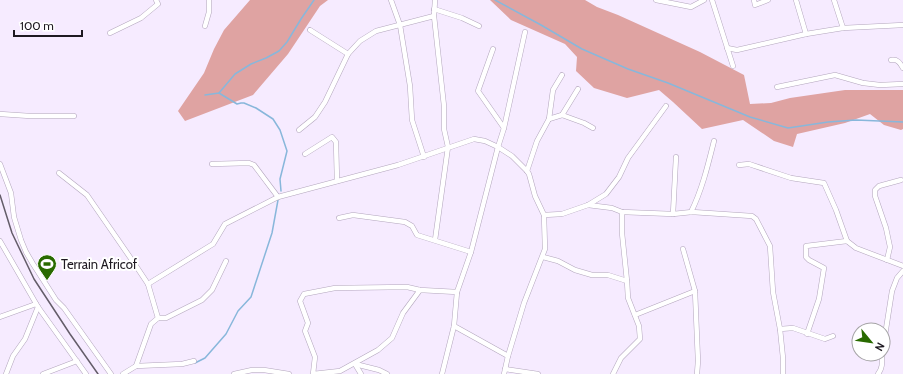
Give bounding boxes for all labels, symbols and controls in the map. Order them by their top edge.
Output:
scale bar [14,12,82,38]
text: 100 m [20,18,54,33]
sports icon: Terrain Africof [36,253,58,281]
place label: Terrain Africof [61,256,138,272]
north arrow [851,322,891,362]
text: N [872,340,888,354]

